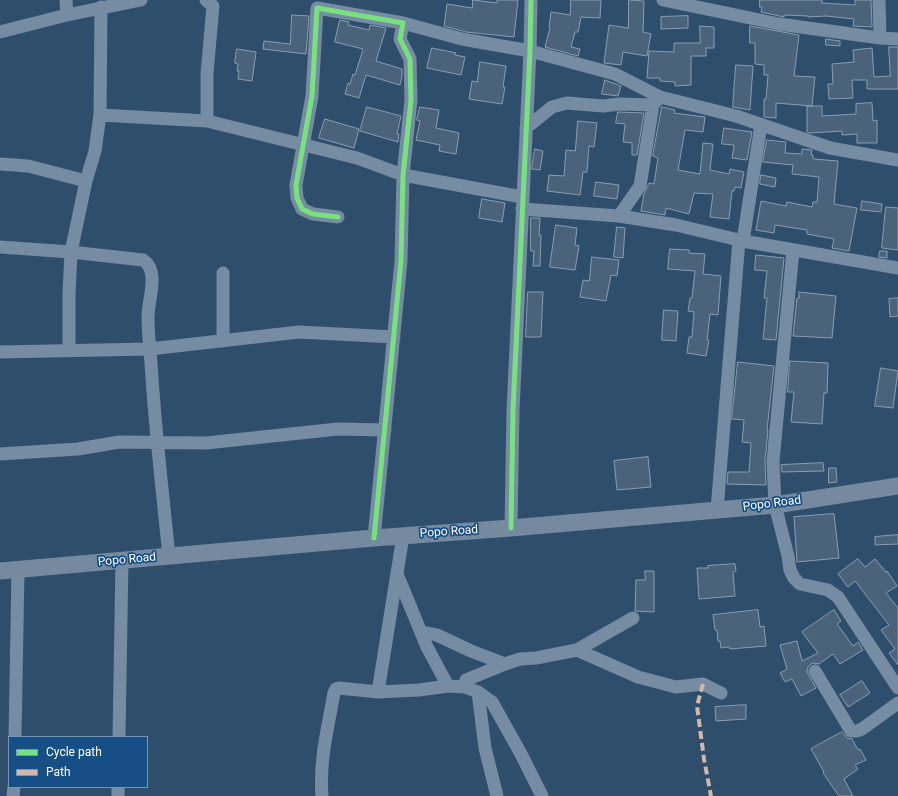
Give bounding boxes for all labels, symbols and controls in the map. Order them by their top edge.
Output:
street label: Popo Road [742,493,802,515]
street label: Popo Road [419,523,479,541]
street label: Popo Road [97,550,157,570]
legend [8,736,148,788]
text: Cycle path [46,745,102,759]
text: Path [46,765,71,779]

